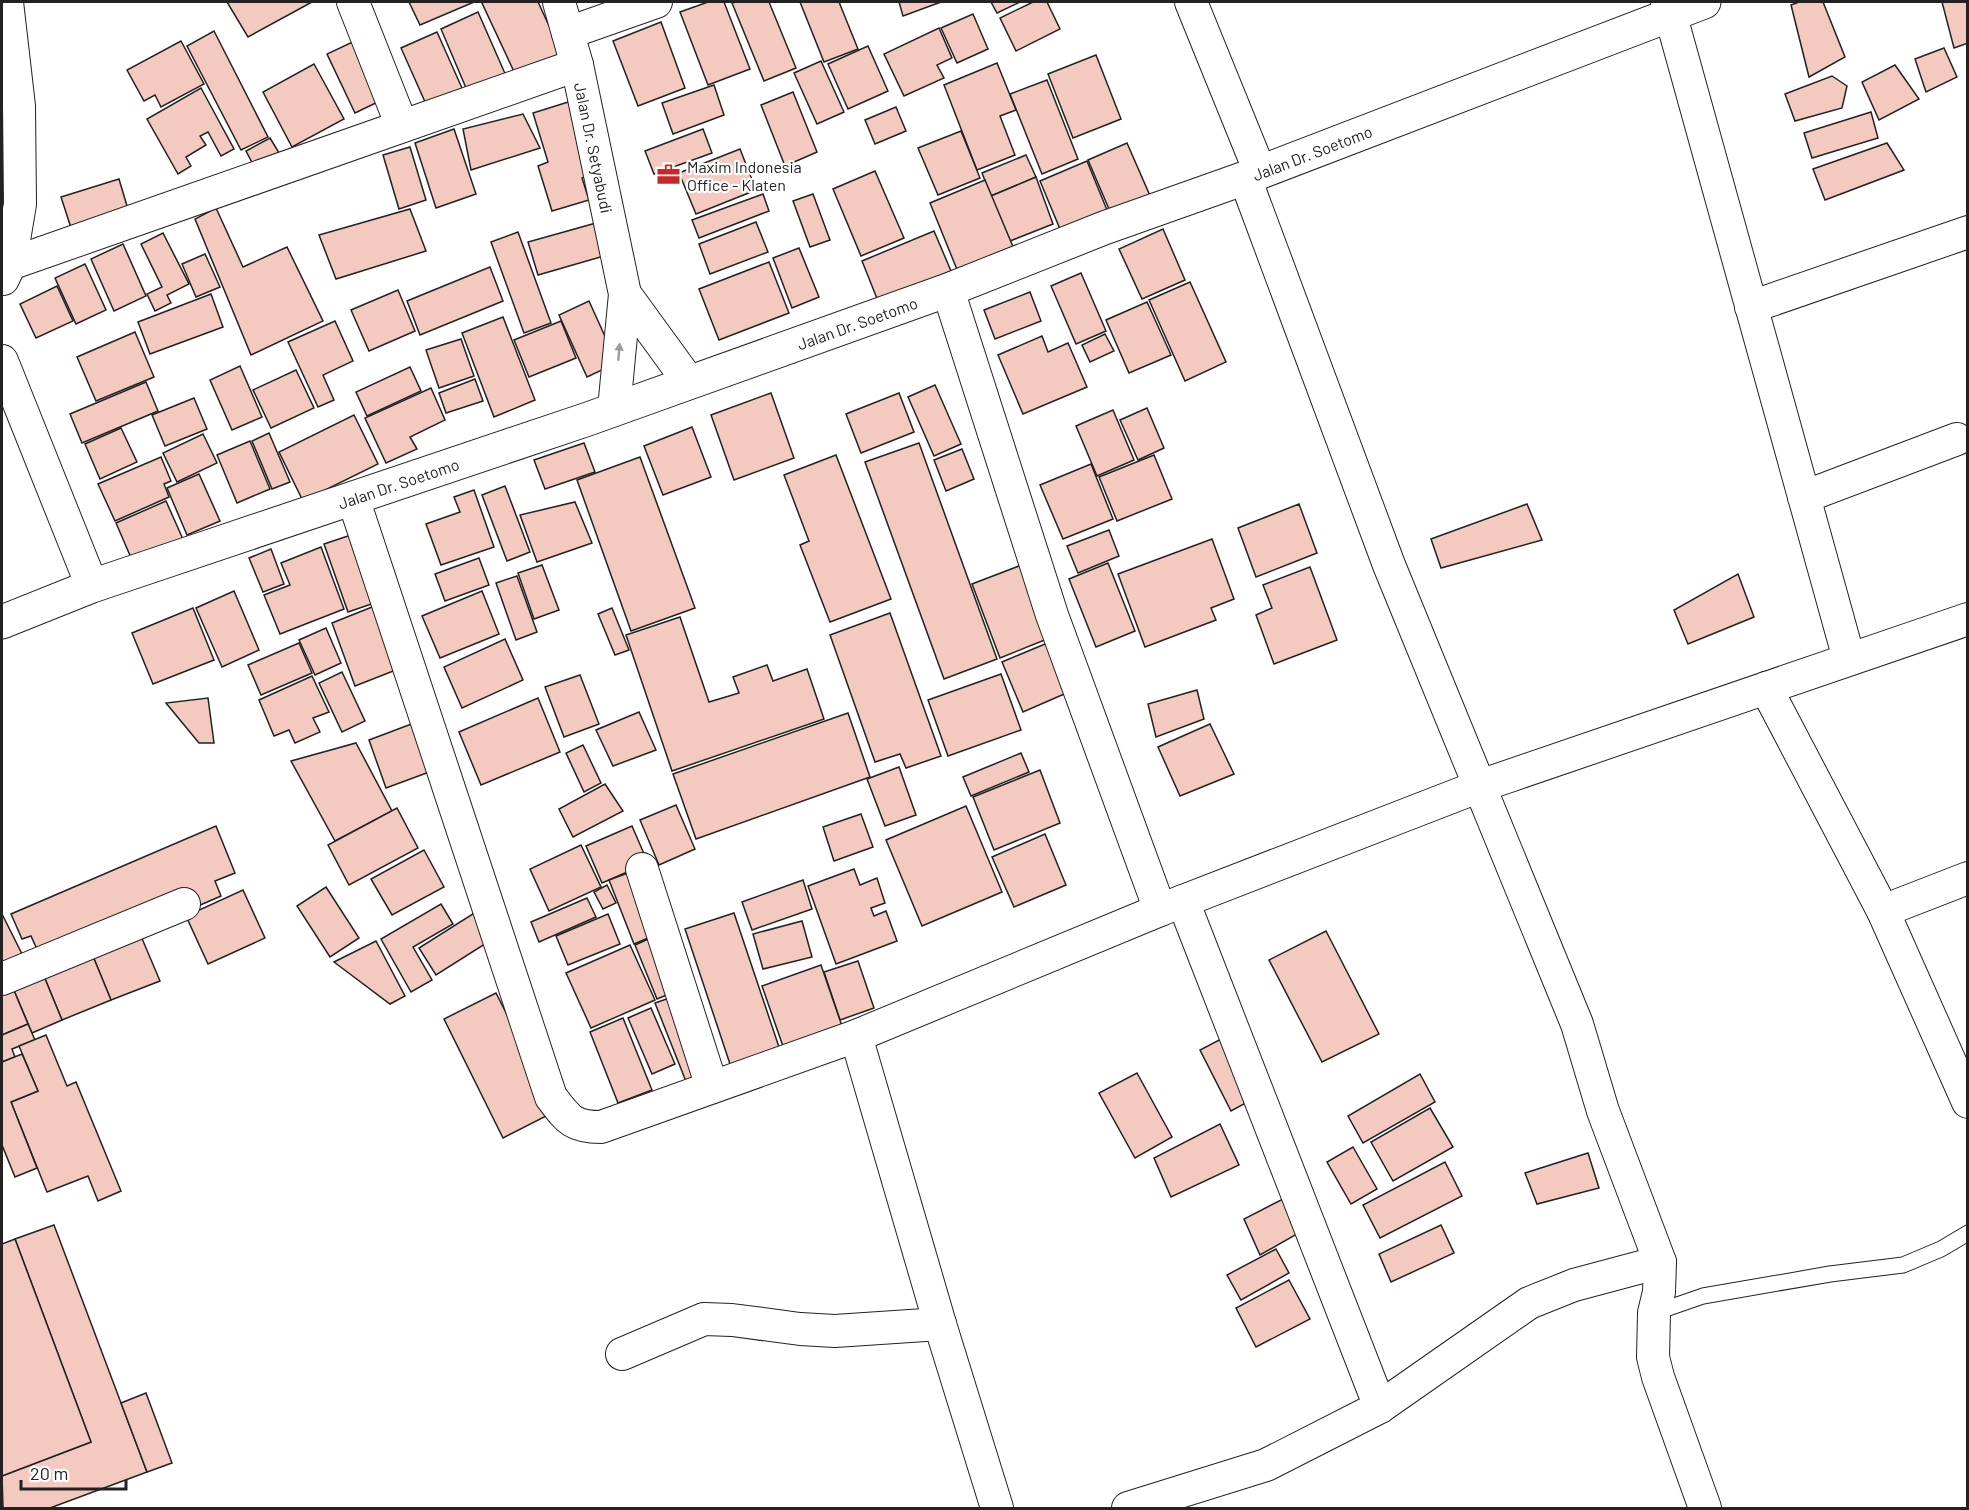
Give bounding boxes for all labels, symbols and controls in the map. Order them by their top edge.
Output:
street label: Jalan Dr. Setyabudi [571,81,617,215]
street label: Jalan Dr. Soetomo [1250,121,1375,184]
place label: Maxim Indonesia Office - Klaten [687,157,802,194]
office icon: Maxim Indonesia Office - Klaten [656,162,682,188]
street label: Jalan Dr. Soetomo [794,292,920,353]
one-way arrow [614,342,624,361]
street label: Jalan Dr. Soetomo [335,454,461,512]
scale bar [21,1453,126,1491]
text: 20 m [30,1462,68,1484]

